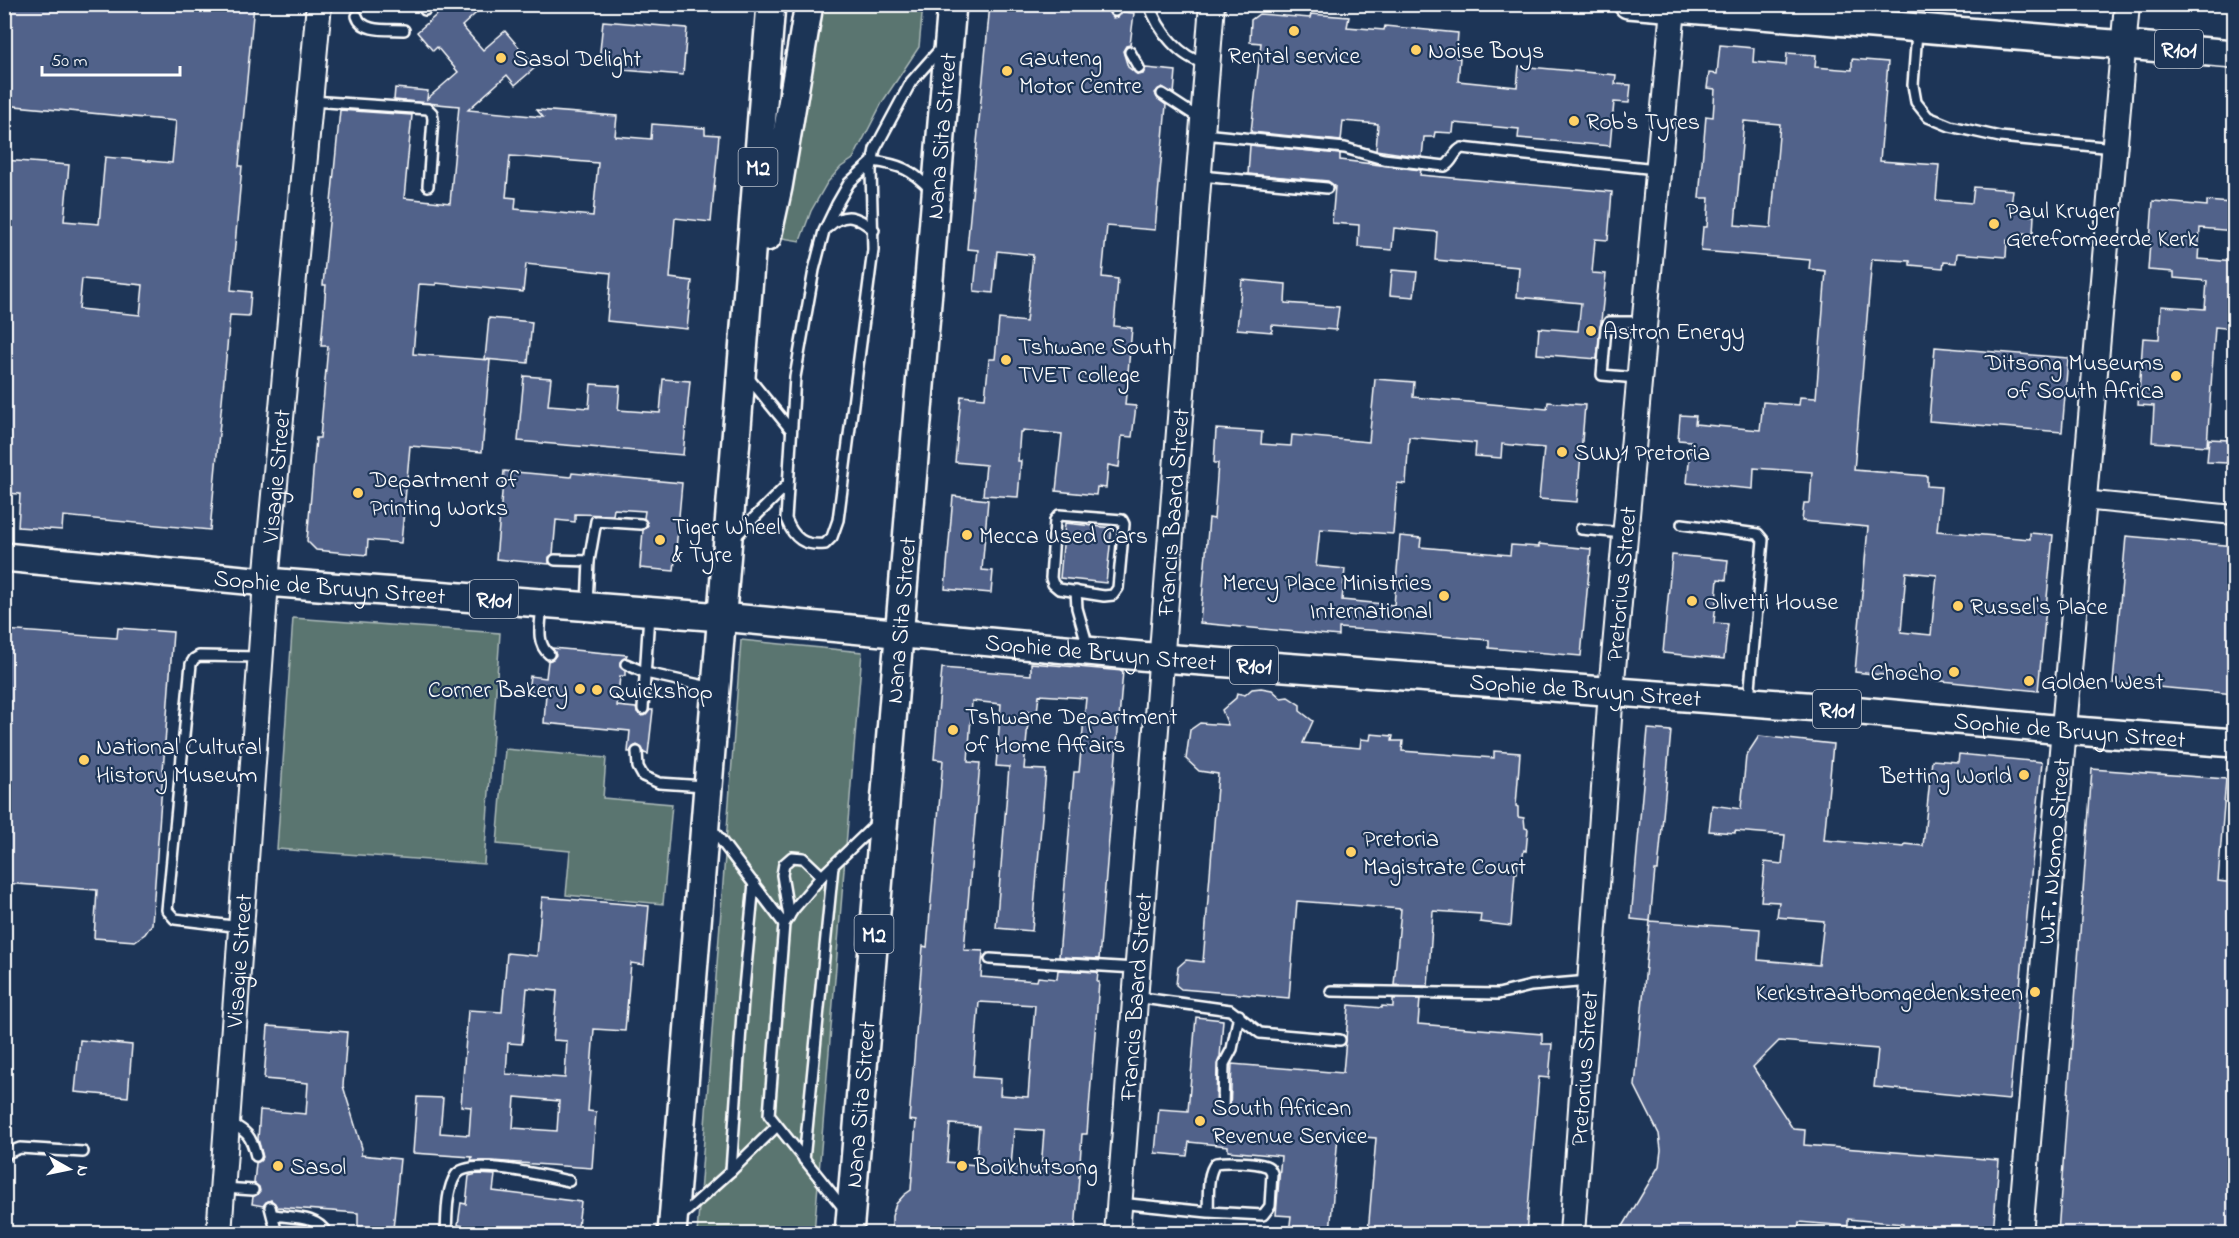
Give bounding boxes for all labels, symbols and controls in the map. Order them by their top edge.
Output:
marker: Rental service [1287,24,1301,38]
road number: R101 [2155,30,2203,68]
place label: Noise Boys [1428,35,1544,71]
scale bar [42,39,180,77]
place label: Rental service [1228,40,1360,75]
place label: Gauteng Motor Centre [1019,42,1142,105]
place label: Sasol Delight [513,43,641,78]
marker: Noise Boys [1409,43,1423,57]
text: 50 m [51,49,88,75]
marker: Sasol Delight [494,51,508,65]
street label: Nana Sita Street [919,51,968,221]
marker: Gauteng Motor Centre [1000,64,1014,78]
place label: Rob's Tyres [1586,106,1700,142]
marker: Rob's Tyres [1567,114,1581,128]
road number: M2 [738,148,777,186]
place label: Paul Kruger Gereformeerde Kerk [2006,195,2198,258]
marker: Paul Kruger Gereformeerde Kerk [1987,217,2001,231]
place label: Astron Energy [1603,316,1745,352]
marker: Astron Energy [1584,324,1598,338]
place label: Tshwane South TVET college [1018,331,1172,394]
place label: Ditsong Museums of South Africa [1984,347,2164,410]
marker: Tshwane South TVET college [999,353,1013,367]
marker: Ditsong Museums of South Africa [2169,369,2183,383]
street label: Francis Baard Street [1150,407,1201,619]
street label: Visagie Street [255,408,302,546]
place label: SUN1 Pretoria [1574,437,1710,472]
marker: SUN1 Pretoria [1555,445,1569,459]
place label: Department of Printing Works [369,464,520,527]
marker: Department of Printing Works [351,486,365,500]
street label: Pretorius Street [1599,505,1648,663]
place label: Tiger Wheel & Tyre [672,511,781,575]
place label: Mecca Used Cars [979,520,1148,555]
marker: Mecca Used Cars [960,528,974,542]
marker: Tiger Wheel & Tyre [653,533,667,547]
street label: Nana Sita Street [878,536,927,705]
street label: Sophie de Bruyn Street [212,562,446,616]
place label: Mercy Place Ministries International [1222,567,1432,630]
road number: R101 [470,580,518,618]
place label: Olivetti House [1704,586,1839,621]
marker: Mercy Place Ministries International [1437,589,1451,603]
place label: Russel's Place [1970,591,2108,626]
marker: Olivetti House [1685,594,1699,608]
marker: Russel's Place [1951,599,1965,613]
street label: Sophie de Bruyn Street [983,627,1218,682]
road number: R101 [1230,646,1278,684]
place label: Chocho [1870,657,1942,692]
marker: Chocho [1947,665,1961,679]
street label: Sophie de Bruyn Street [1468,666,1702,718]
place label: Golden West [2041,666,2164,701]
place label: Corner Bakery [428,674,568,710]
marker: Golden West [2022,674,2036,688]
place label: Quickshop [609,675,713,710]
marker: Corner Bakery [573,682,587,696]
marker: Quickshop [590,683,604,697]
road number: R101 [1813,690,1861,728]
place label: Tshwane Department of Home Affairs [965,701,1178,764]
street label: Sophie de Bruyn Street [1952,705,2186,759]
marker: Tshwane Department of Home Affairs [946,723,960,737]
place label: National Cultural History Museum [96,731,262,795]
marker: National Cultural History Museum [77,753,91,767]
street label: W.F. Nkomo Street [2030,757,2081,946]
place label: Betting World [1879,760,2013,795]
marker: Betting World [2017,768,2031,782]
place label: Pretoria Magistrate Court [1363,823,1526,886]
marker: Pretoria Magistrate Court [1344,845,1358,859]
street label: Francis Baard Street [1112,892,1163,1103]
street label: Visagie Street [219,893,263,1030]
road number: M2 [854,915,894,953]
place label: Kerkstraatbomgedenksteen [1755,977,2023,1012]
marker: Kerkstraatbomgedenksteen [2028,985,2042,999]
street label: Pretorius Street [1563,990,1609,1147]
street label: Nana Sita Street [838,1020,887,1190]
place label: South African Revenue Service [1212,1092,1368,1155]
marker: South African Revenue Service [1193,1114,1207,1128]
north arrow [39,1139,99,1199]
place label: Sasol [290,1151,346,1186]
place label: Boikhutsong [973,1151,1098,1186]
marker: Sasol [271,1159,285,1173]
marker: Boikhutsong [955,1159,969,1173]
text: N [69,1164,95,1178]

